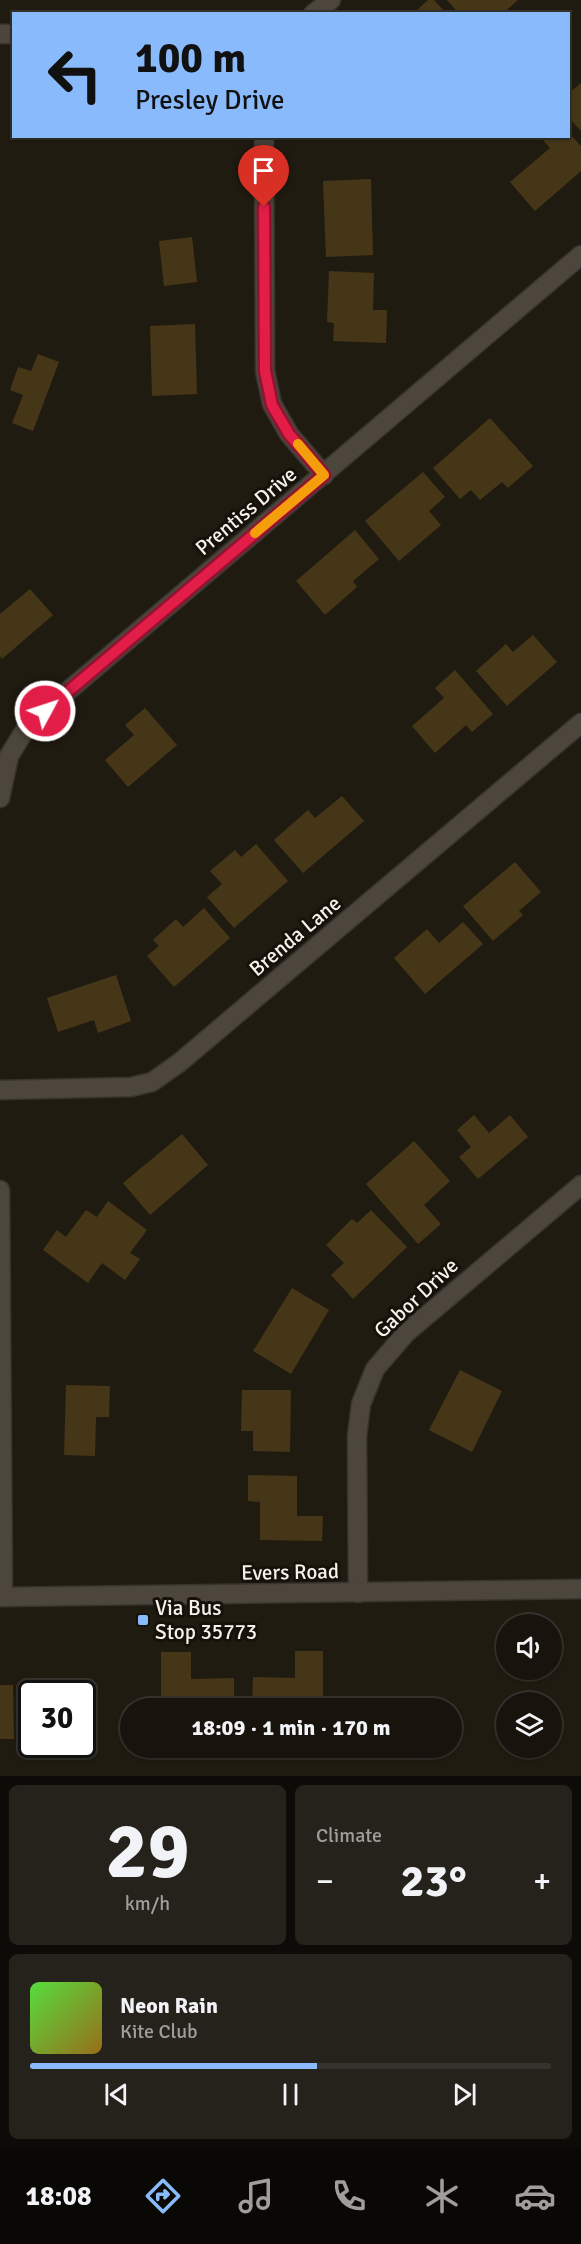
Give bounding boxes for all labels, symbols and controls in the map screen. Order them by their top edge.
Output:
text: 100 m [135,33,246,84]
icon: left [36,36,114,114]
text: Presley Drive [135,84,284,117]
pin [238,145,289,207]
icon: arrive [247,154,280,187]
street label: Prentiss Drive [190,461,302,561]
position arrow [13,679,77,743]
street label: Brenda Lane [244,890,346,982]
street label: Gabor Drive [369,1253,463,1343]
street label: Evers Road [241,1558,339,1586]
place label: Via Bus Stop 35773 [155,1595,257,1645]
marker: Via Bus Stop 35773 [136,1613,150,1627]
map controls [496,1614,562,1758]
button: sound [496,1614,562,1680]
speed limit sign: 30 [18,1680,96,1758]
button: layers [496,1692,562,1758]
text: 18:09 · 1 min · 170 m [191,1714,391,1741]
text: 29 [105,1804,190,1900]
text: Climate [316,1823,382,1848]
text: 23° [400,1854,467,1909]
text: − [316,1861,334,1902]
text: + [533,1861,551,1902]
text: km/h [125,1891,170,1916]
text: Neon Rain [120,1992,218,2019]
text: Kite Club [120,2019,198,2044]
icon: previous [100,2078,133,2111]
icon: pause [274,2078,307,2111]
icon: next [448,2078,481,2111]
icon: directions [142,2175,184,2217]
icon: music [235,2175,277,2217]
icon: phone [328,2175,370,2217]
icon: climate [421,2175,463,2217]
icon: car [514,2175,556,2217]
text: 18:08 [25,2180,92,2213]

